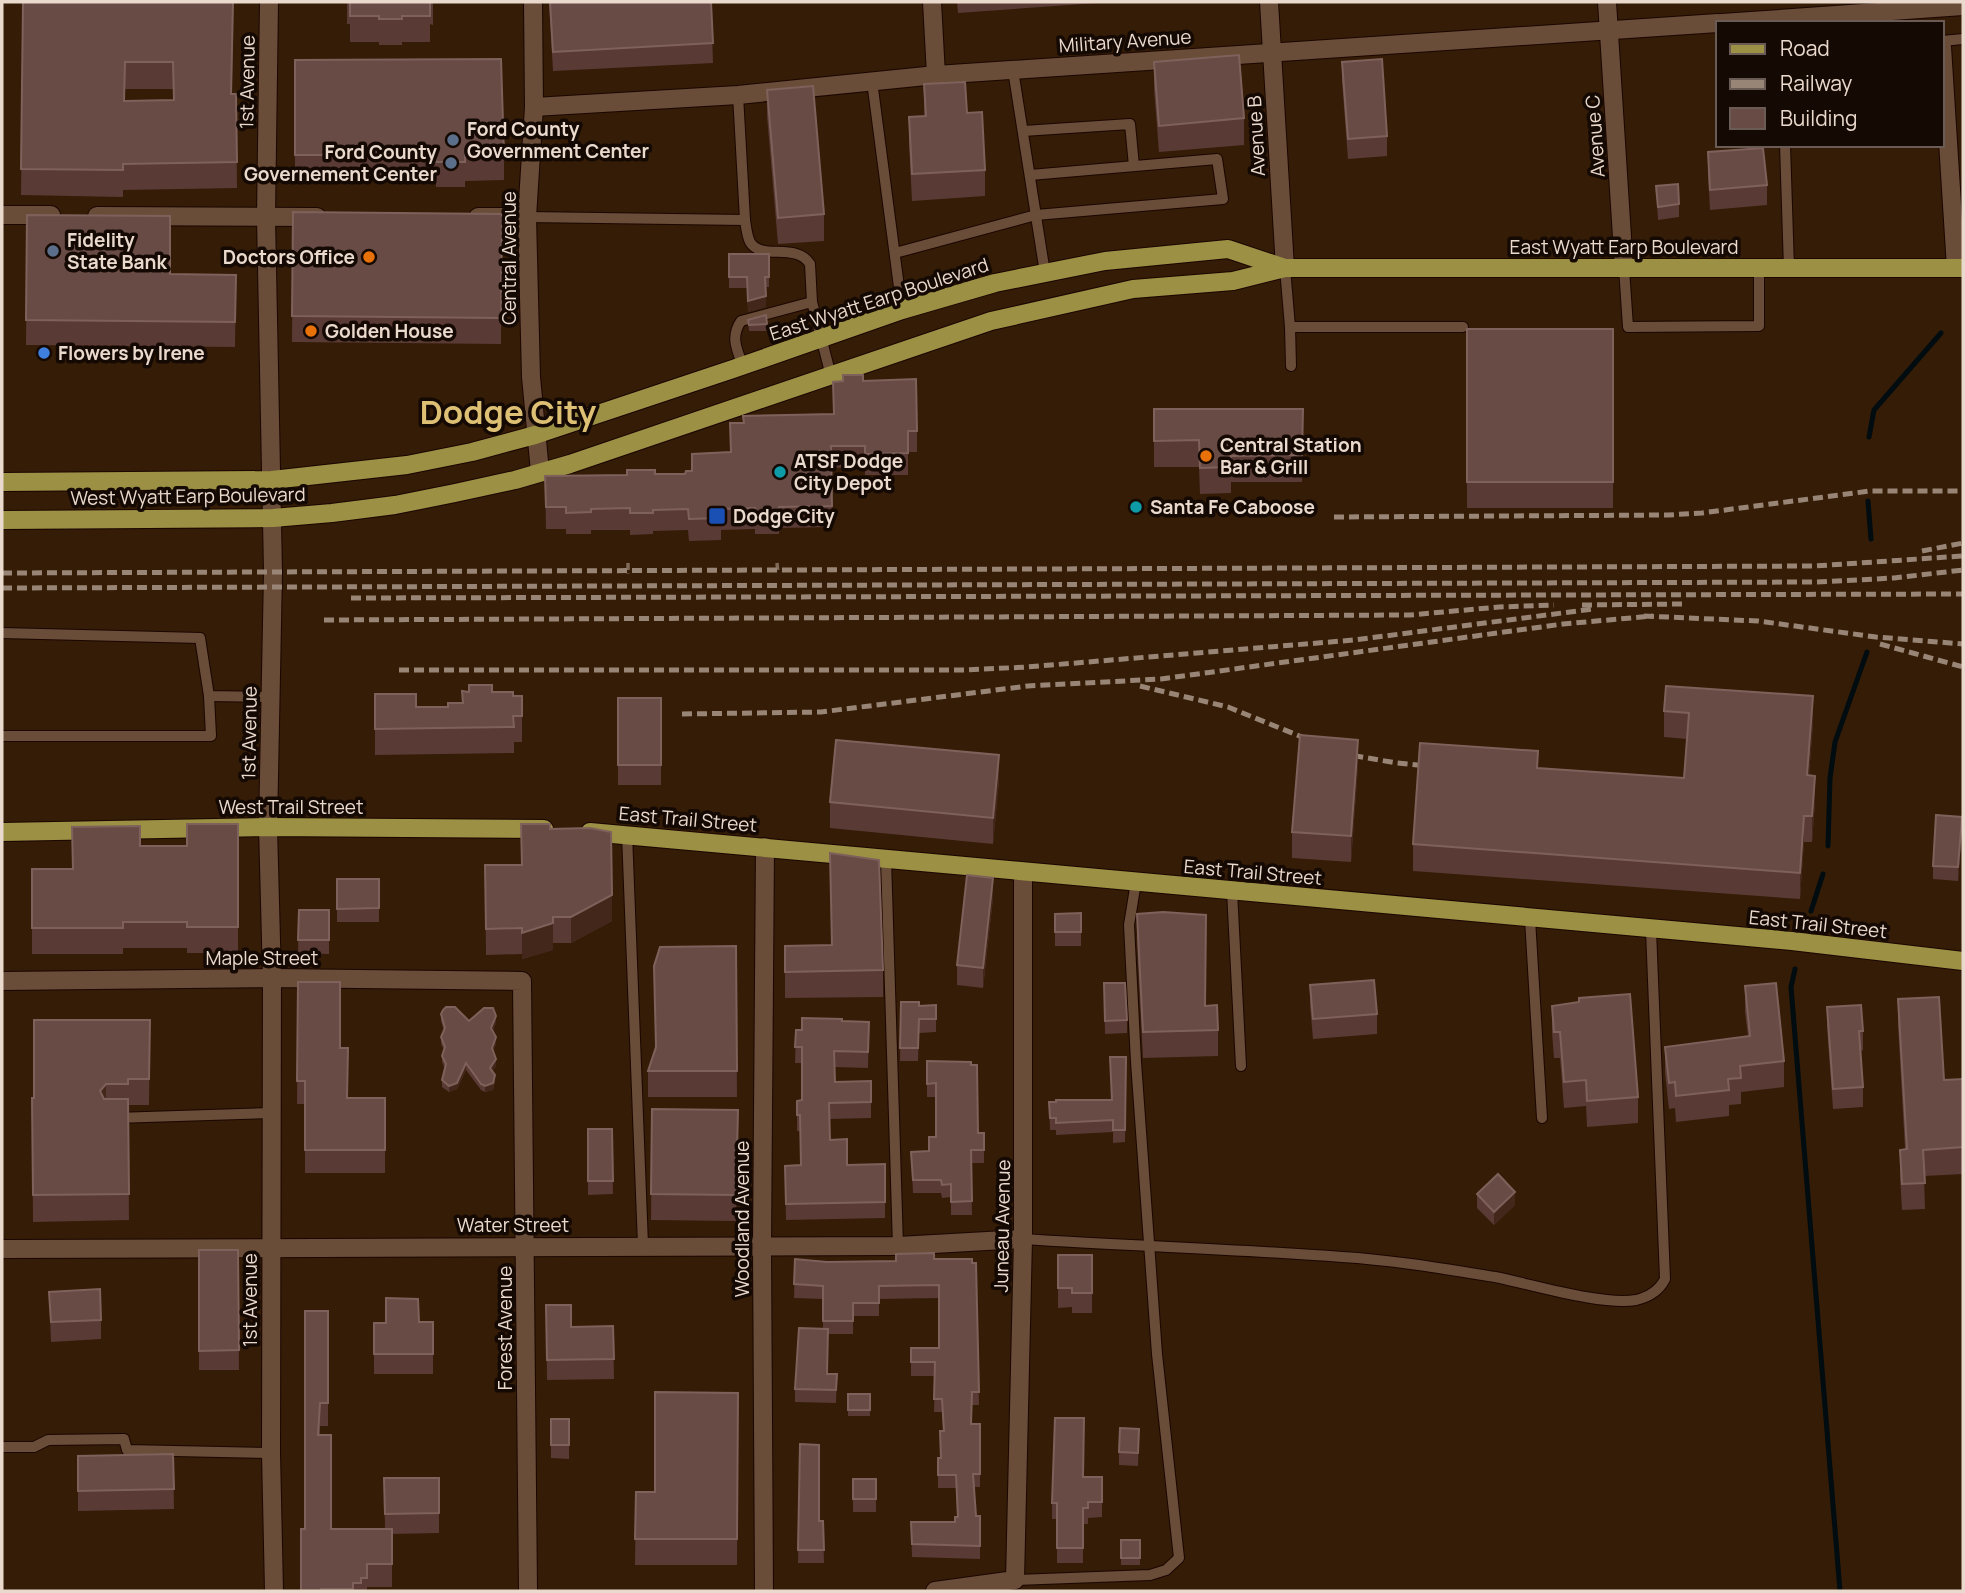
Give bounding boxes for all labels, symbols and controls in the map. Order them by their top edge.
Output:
legend [1716,21,1944,147]
street label: Military Avenue [1058,23,1192,59]
text: Road [1780,34,1830,62]
street label: 1st Avenue [233,35,261,129]
text: Railway [1780,69,1852,97]
street label: Avenue C [1579,94,1611,178]
street label: Avenue B [1241,95,1271,177]
text: Building [1780,104,1857,132]
place label: Ford County Government Center [467,116,649,164]
marker: Ford County Government Center [445,132,461,148]
place label: Ford County Governement Center [244,139,437,187]
marker: Ford County Governement Center [443,155,459,171]
street label: Central Avenue [496,191,522,325]
place label: Fidelity State Bank [67,227,167,275]
street label: East Wyatt Earp Boulevard [1510,234,1738,260]
marker: Fidelity State Bank [45,243,61,259]
place label: Doctors Office [223,244,355,270]
marker: Doctors Office [361,249,377,265]
street label: East Wyatt Earp Boulevard [766,251,992,347]
place label: Golden House [325,318,454,344]
marker: Golden House [303,323,319,339]
place label: Flowers by Irene [58,340,205,366]
marker: Flowers by Irene [36,345,52,361]
district label: Dodge City [420,389,597,434]
place label: Central Station Bar & Grill [1220,432,1362,480]
place label: ATSF Dodge City Depot [794,448,903,496]
marker: Central Station Bar & Grill [1198,448,1214,464]
marker: ATSF Dodge City Depot [772,464,788,480]
street label: West Wyatt Earp Boulevard [70,481,306,511]
place label: Santa Fe Caboose [1150,494,1315,520]
marker: Santa Fe Caboose [1128,499,1144,515]
place label: Dodge City [733,503,835,529]
marker: Dodge City [707,506,727,526]
street label: 1st Avenue [235,686,263,780]
street label: West Trail Street [218,794,364,820]
street label: East Trail Street [618,800,758,838]
street label: East Trail Street [1183,853,1323,891]
street label: East Trail Street [1748,904,1888,944]
street label: Maple Street [206,945,318,971]
street label: Woodland Avenue [729,1141,755,1297]
street label: Juneau Avenue [988,1159,1016,1293]
street label: Water Street [457,1212,569,1238]
street label: 1st Avenue [237,1253,263,1347]
street label: Forest Avenue [492,1266,518,1390]

